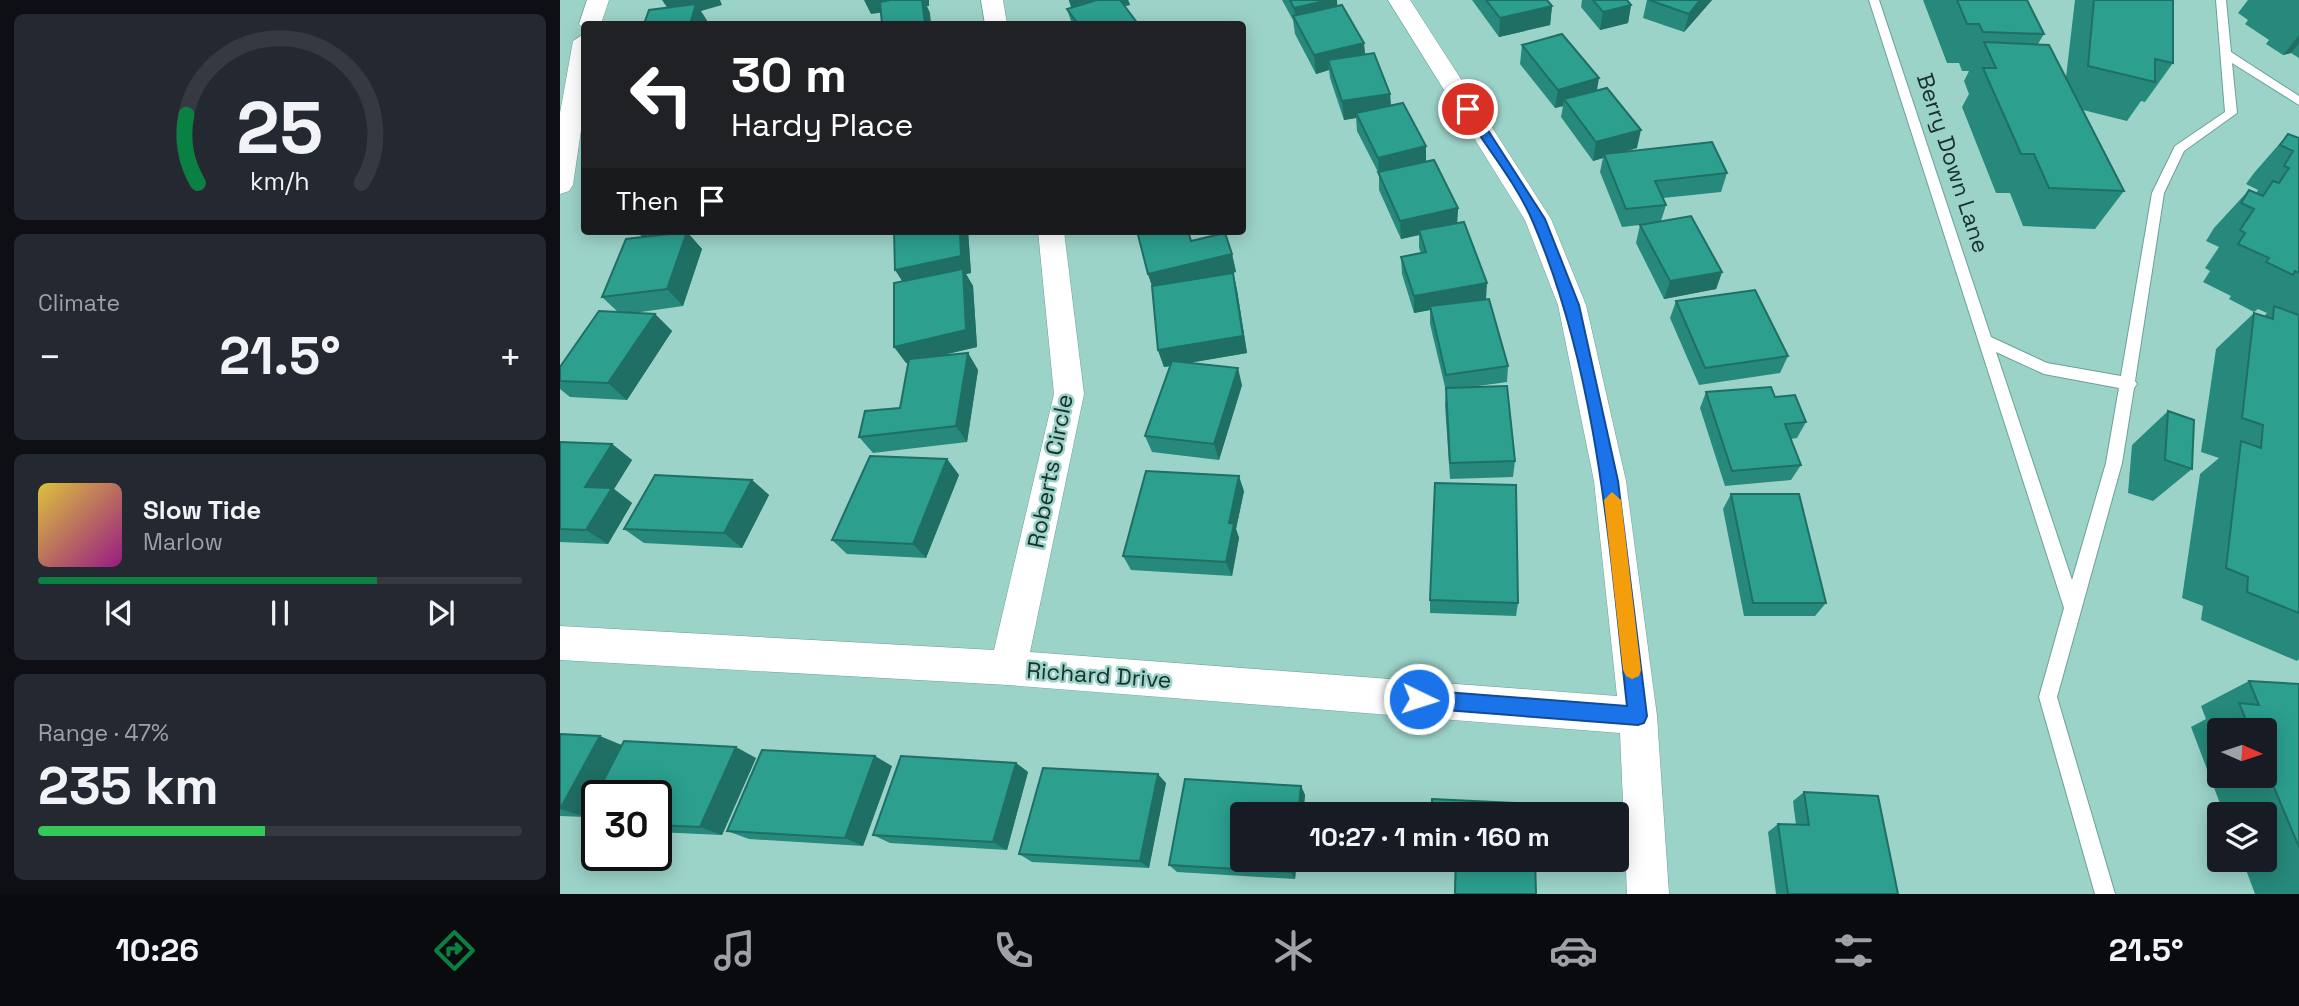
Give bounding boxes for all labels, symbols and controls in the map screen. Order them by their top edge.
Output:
text: 30 m [731,44,847,106]
icon: left [616,49,707,140]
street label: Berry Down Lane [1910,69,1996,257]
pin [1438,79,1498,139]
text: 25 [237,81,323,174]
icon: arrive [1449,90,1487,128]
text: Hardy Place [731,105,913,145]
text: km/h [250,165,310,197]
icon: arrive [693,182,731,220]
text: Then [616,184,679,218]
text: Climate [38,288,120,318]
text: 21.5° [219,323,341,389]
text: − [38,333,62,381]
text: + [498,333,522,381]
street label: Roberts Circle [1020,392,1080,550]
text: Slow Tide [143,493,261,527]
text: Marlow [143,527,223,557]
icon: previous [100,594,138,632]
icon: pause [261,594,299,632]
icon: next [422,594,460,632]
street label: Richard Drive [1025,655,1173,695]
position arrow [1382,662,1456,736]
text: Range · 47% [38,718,169,748]
north arrow [2207,718,2277,788]
map controls [2207,718,2277,872]
text: 235 km [38,753,219,819]
speed limit sign: 30 [581,780,672,871]
button: layers [2207,802,2277,872]
text: 10:27 · 1 min · 160 m [1309,820,1550,854]
icon: directions [430,926,479,975]
icon: music [710,926,759,975]
icon: phone [989,926,1038,975]
icon: climate [1269,926,1318,975]
icon: car [1549,926,1598,975]
icon: filters [1829,926,1878,975]
text: 10:26 [115,930,199,970]
text: 21.5° [2109,930,2184,970]

